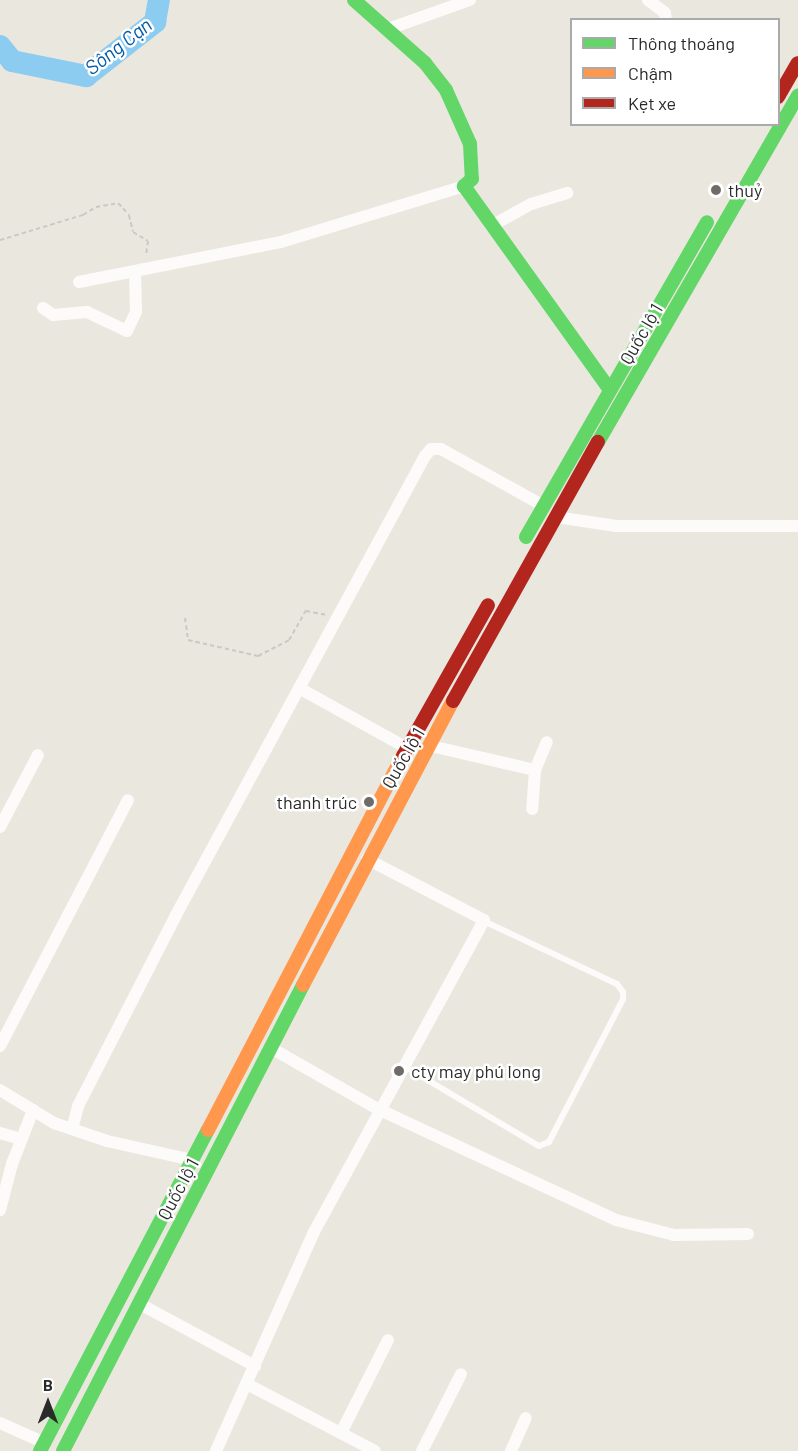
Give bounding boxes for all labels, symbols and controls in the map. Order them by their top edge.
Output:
water label: Sông Cạn [80,12,156,80]
legend [570,18,780,126]
text: Thông thoáng [628,32,735,54]
text: Chậm [628,62,673,84]
text: Kẹt xe [628,92,676,114]
place label: thuỷ [728,179,762,201]
marker: thuỷ [709,183,723,197]
street label: Quốc lộ 1 [615,300,667,368]
street label: Quốc lộ 1 [377,724,429,792]
place label: thanh trúc [276,791,357,813]
marker: thanh trúc [362,795,376,809]
place label: cty may phú long [411,1060,541,1082]
marker: cty may phú long [392,1064,406,1078]
street label: Quốc lộ 1 [153,1155,203,1223]
north arrow [18,1373,78,1433]
text: B [43,1375,53,1394]

